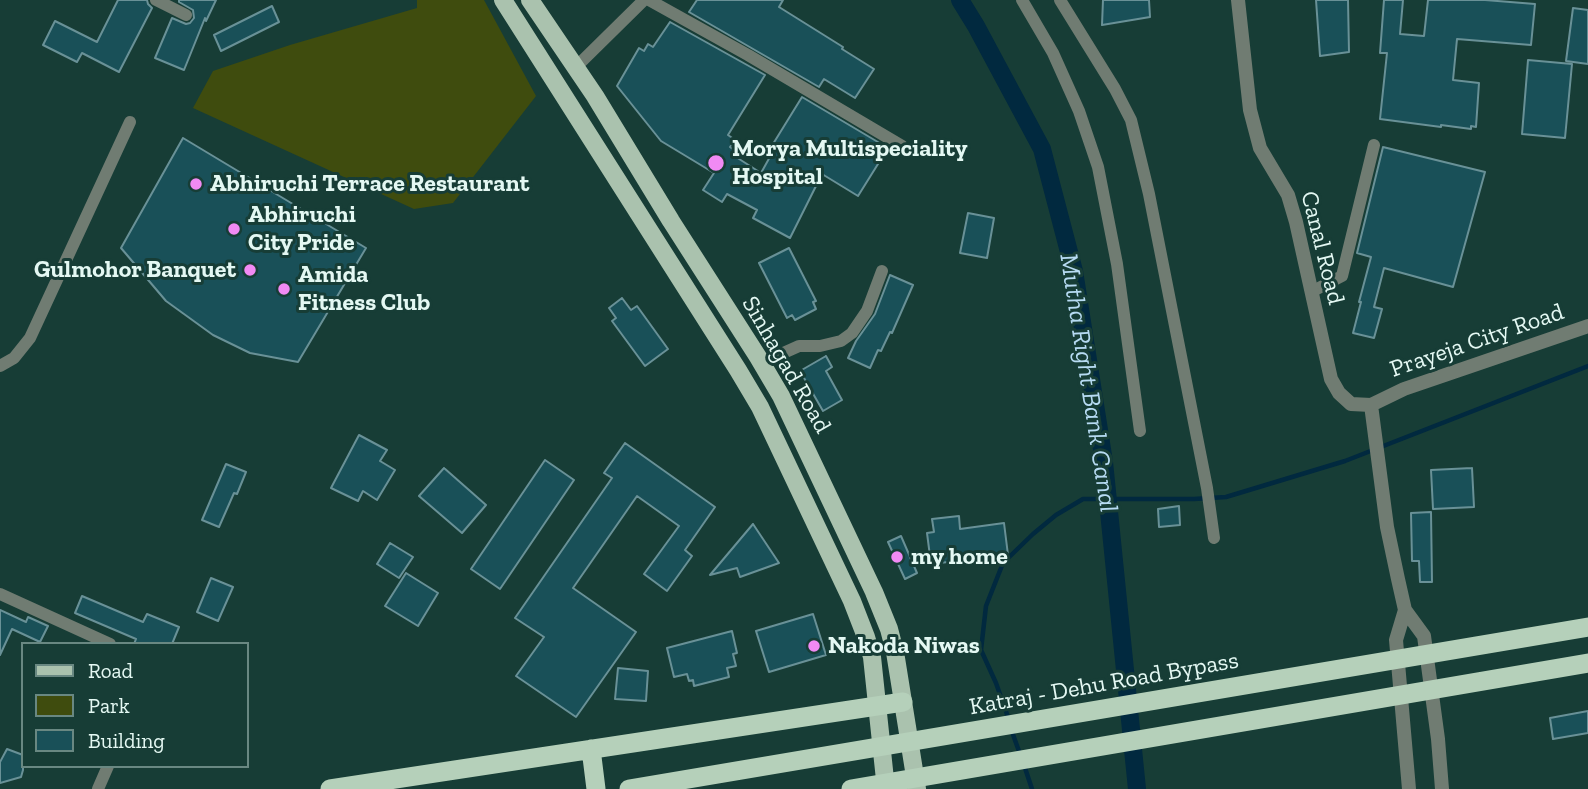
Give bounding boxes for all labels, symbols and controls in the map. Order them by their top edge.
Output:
place label: Morya Multispeciality Hospital [732,135,967,191]
marker: Morya Multispeciality Hospital [706,153,726,173]
place label: Abhiruchi Terrace Restaurant [210,170,529,198]
marker: Abhiruchi Terrace Restaurant [188,176,204,192]
street label: Canal Road [1294,188,1350,308]
place label: Abhiruchi City Pride [248,201,356,257]
marker: Abhiruchi City Pride [226,221,242,237]
water label: Mutha Right Bank Canal [1052,251,1124,515]
place label: Gulmohor Banquet [34,256,236,284]
place label: Amida Fitness Club [298,261,430,317]
marker: Gulmohor Banquet [242,262,258,278]
marker: Amida Fitness Club [276,281,292,297]
street label: Sinhagad Road [735,291,837,439]
street label: Prayeja City Road [1386,298,1568,384]
place label: my home [911,543,1008,571]
marker: my home [889,549,905,565]
place label: Nakoda Niwas [828,632,980,660]
marker: Nakoda Niwas [806,638,822,654]
legend [21,642,248,768]
street label: Katraj - Dehu Road Bypass [967,646,1241,722]
text: Road [88,658,133,683]
text: Park [88,693,130,718]
text: Building [88,728,165,753]

